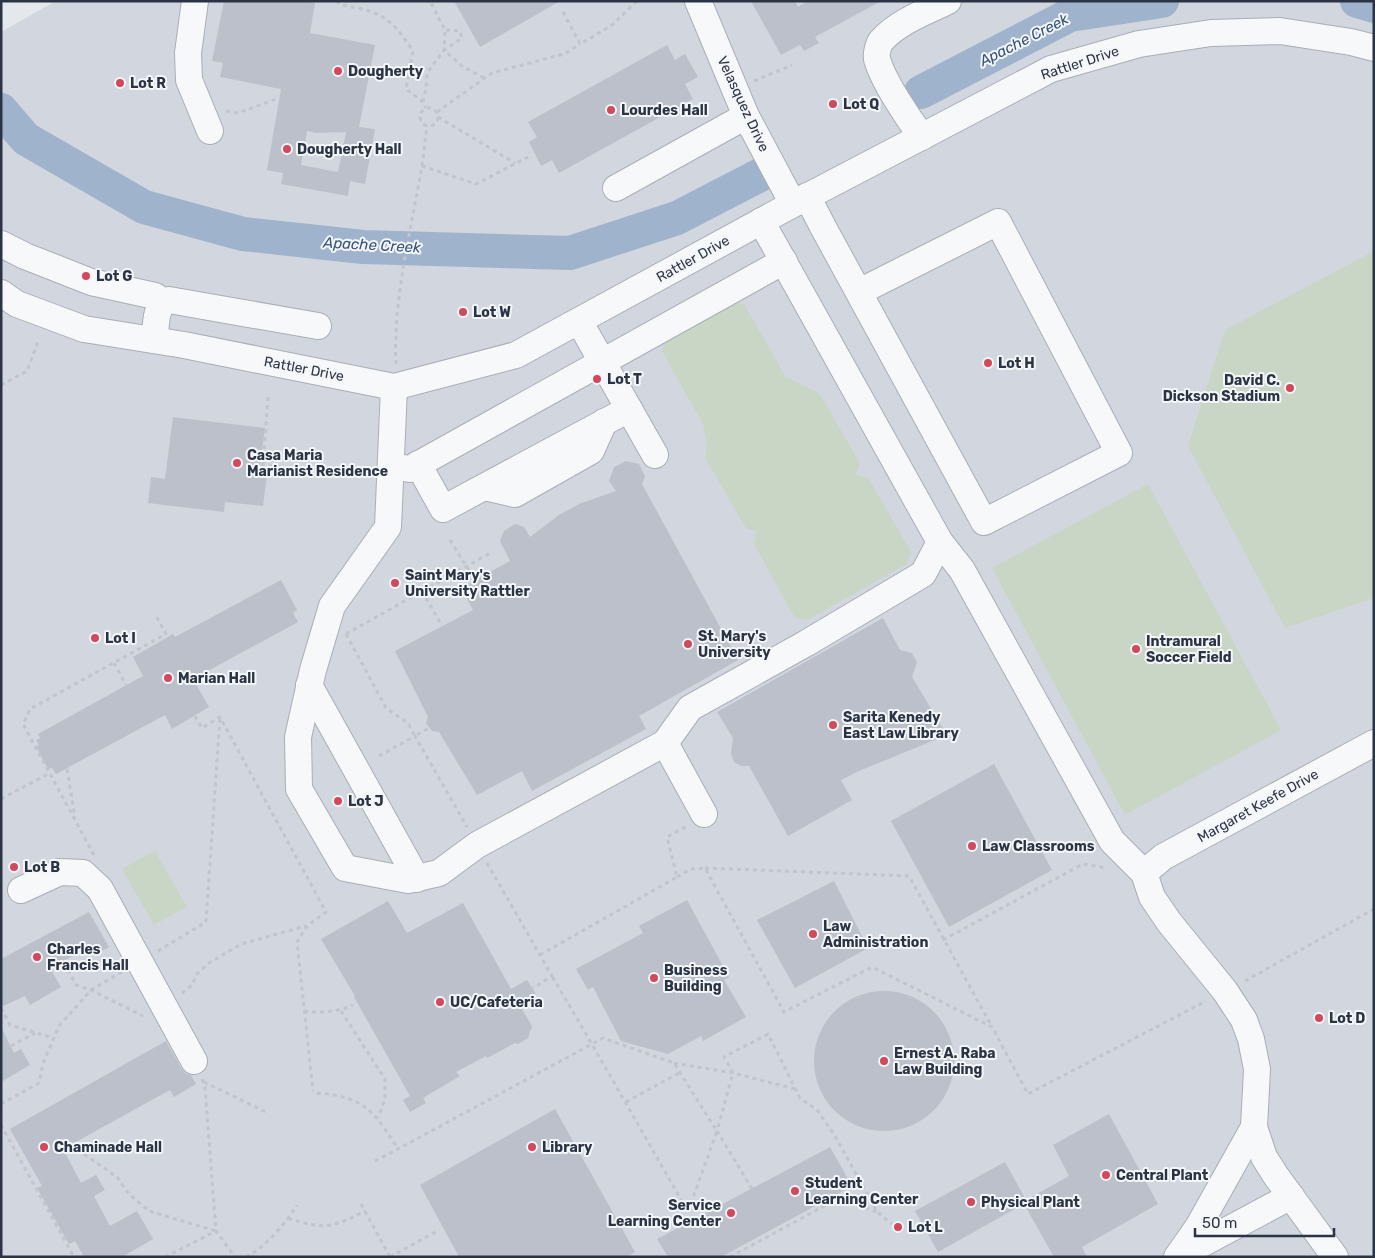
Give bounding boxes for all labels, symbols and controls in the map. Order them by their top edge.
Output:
water label: Apache Creek [976,10,1072,71]
street label: Rattler Drive [1039,42,1121,84]
street label: Velasquez Drive [713,54,773,155]
place label: Dougherty [348,63,424,80]
marker: Dougherty [332,65,344,77]
place label: Lot R [130,75,166,92]
marker: Lot R [114,77,126,89]
place label: Lot Q [843,96,879,113]
marker: Lot Q [827,98,839,110]
place label: Lourdes Hall [621,102,708,119]
marker: Lourdes Hall [605,104,617,116]
place label: Dougherty Hall [297,141,401,158]
marker: Dougherty Hall [281,143,293,155]
street label: Rattler Drive [653,232,733,286]
water label: Apache Creek [322,233,421,257]
place label: Lot G [96,268,132,285]
marker: Lot G [80,270,92,282]
place label: Lot W [473,304,511,321]
marker: Lot W [457,306,469,318]
street label: Rattler Drive [263,353,346,385]
place label: Lot H [998,355,1035,372]
marker: Lot H [982,357,994,369]
place label: Lot T [607,371,642,388]
place label: David C. Dickson Stadium [1163,372,1280,405]
marker: Lot T [591,373,603,385]
marker: David C. Dickson Stadium [1284,382,1296,394]
place label: Casa Maria Marianist Residence [247,447,388,480]
marker: Casa Maria Marianist Residence [231,457,243,469]
place label: Saint Mary's University Rattler [405,567,530,600]
marker: Saint Mary's University Rattler [389,577,401,589]
place label: St. Mary's University [698,628,771,661]
place label: Lot I [105,630,136,647]
marker: Lot I [89,632,101,644]
place label: Intramural Soccer Field [1146,633,1232,666]
marker: St. Mary's University [682,638,694,650]
marker: Intramural Soccer Field [1130,643,1142,655]
place label: Marian Hall [178,670,255,687]
marker: Marian Hall [162,672,174,684]
place label: Sarita Kenedy East Law Library [843,709,959,742]
marker: Sarita Kenedy East Law Library [827,719,839,731]
street label: Margaret Keefe Drive [1194,766,1322,846]
place label: Lot J [348,793,384,810]
marker: Lot J [332,795,344,807]
place label: Law Classrooms [982,838,1095,855]
marker: Law Classrooms [966,840,978,852]
place label: Lot B [24,859,60,876]
marker: Lot B [8,861,20,873]
place label: Law Administration [823,918,928,951]
marker: Law Administration [807,928,819,940]
place label: Charles Francis Hall [47,941,129,974]
marker: Charles Francis Hall [31,951,43,963]
place label: Business Building [664,962,728,995]
marker: Business Building [648,972,660,984]
place label: UC/Cafeteria [450,994,543,1011]
marker: UC/Cafeteria [434,996,446,1008]
place label: Lot D [1329,1010,1365,1027]
marker: Lot D [1313,1012,1325,1024]
place label: Ernest A. Raba Law Building [894,1045,996,1078]
marker: Ernest A. Raba Law Building [878,1055,890,1067]
place label: Chaminade Hall [54,1139,162,1156]
place label: Library [542,1139,593,1156]
marker: Chaminade Hall [38,1141,50,1153]
marker: Library [526,1141,538,1153]
place label: Central Plant [1116,1167,1209,1184]
marker: Central Plant [1100,1169,1112,1181]
place label: Student Learning Center [805,1175,919,1208]
marker: Student Learning Center [789,1185,801,1197]
place label: Physical Plant [981,1194,1080,1211]
marker: Physical Plant [965,1196,977,1208]
place label: Service Learning Center [608,1197,722,1230]
scale bar [1195,1206,1334,1238]
marker: Service Learning Center [725,1207,737,1219]
text: 50 m [1202,1214,1237,1232]
place label: Lot L [908,1219,943,1236]
marker: Lot L [892,1221,904,1233]

